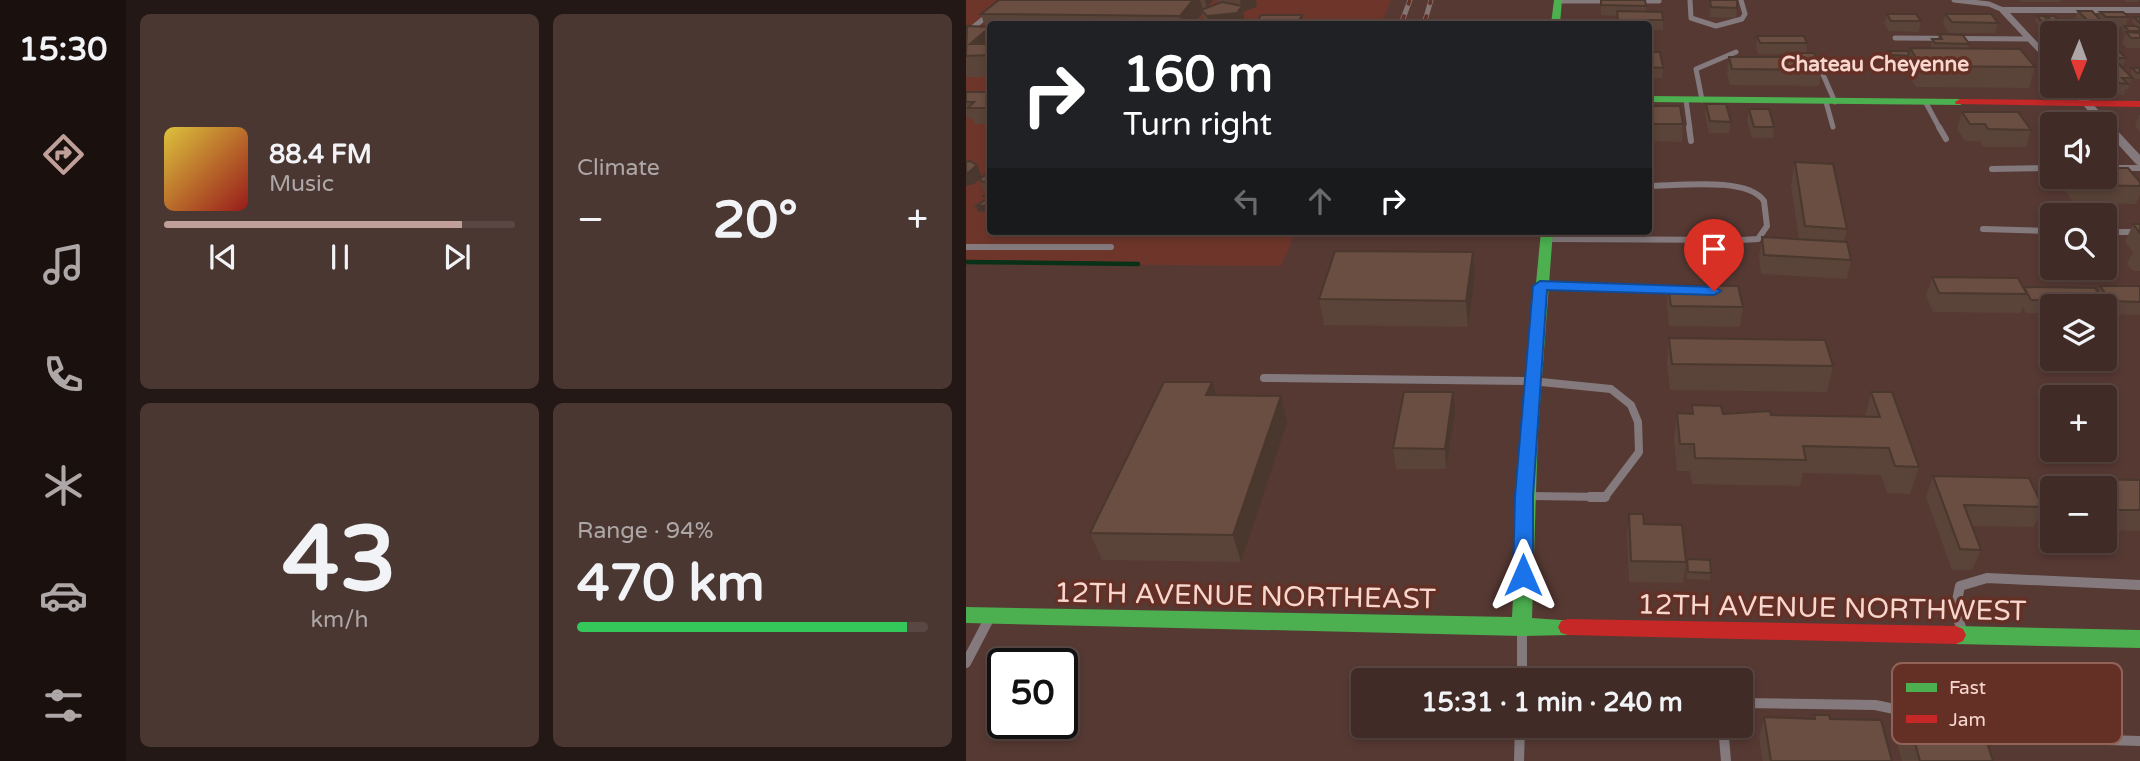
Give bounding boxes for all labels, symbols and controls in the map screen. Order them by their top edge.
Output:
north arrow [2040,21,2118,98]
map controls [2040,21,2117,553]
text: 15:30 [19,31,107,69]
text: 160 m [1123,46,1273,105]
icon: right [1008,49,1099,140]
district label: Chateau Cheyenne [1781,52,1969,77]
text: Turn right [1123,106,1272,144]
button: sound [2040,112,2117,189]
icon: directions [39,130,88,179]
text: 88.4 FM [269,139,372,170]
text: Climate [577,154,660,182]
text: Music [269,170,334,198]
icon: left [1228,182,1266,220]
icon: ahead [1301,182,1339,220]
icon: right [1374,182,1412,220]
text: 20° [713,189,798,252]
text: − [577,197,604,243]
text: + [907,197,928,243]
button: search [2040,203,2117,280]
pin [1684,219,1744,291]
icon: arrive [1695,230,1733,268]
icon: previous [204,238,242,276]
icon: pause [321,238,359,276]
icon: next [438,238,476,276]
icon: music [39,240,88,289]
button: layers [2040,294,2117,371]
icon: phone [39,350,88,399]
button: + [2040,385,2117,462]
icon: climate [39,461,88,510]
button: − [2040,476,2117,553]
text: 43 [282,505,397,615]
text: Range · 94% [577,517,713,545]
position arrow [1486,538,1560,612]
text: 470 km [577,552,765,615]
icon: car [39,571,88,620]
street label: 12TH AVENUE NORTHEAST [1054,576,1436,616]
street label: 12TH AVENUE NORTHWEST [1637,588,2027,628]
text: km/h [311,606,368,634]
speed limit sign: 50 [987,648,1078,739]
legend [1892,663,2122,744]
text: Fast [1949,677,1986,699]
icon: filters [39,681,88,730]
text: 15:31 · 1 min · 240 m [1421,687,1683,718]
text: Jam [1949,709,1986,731]

